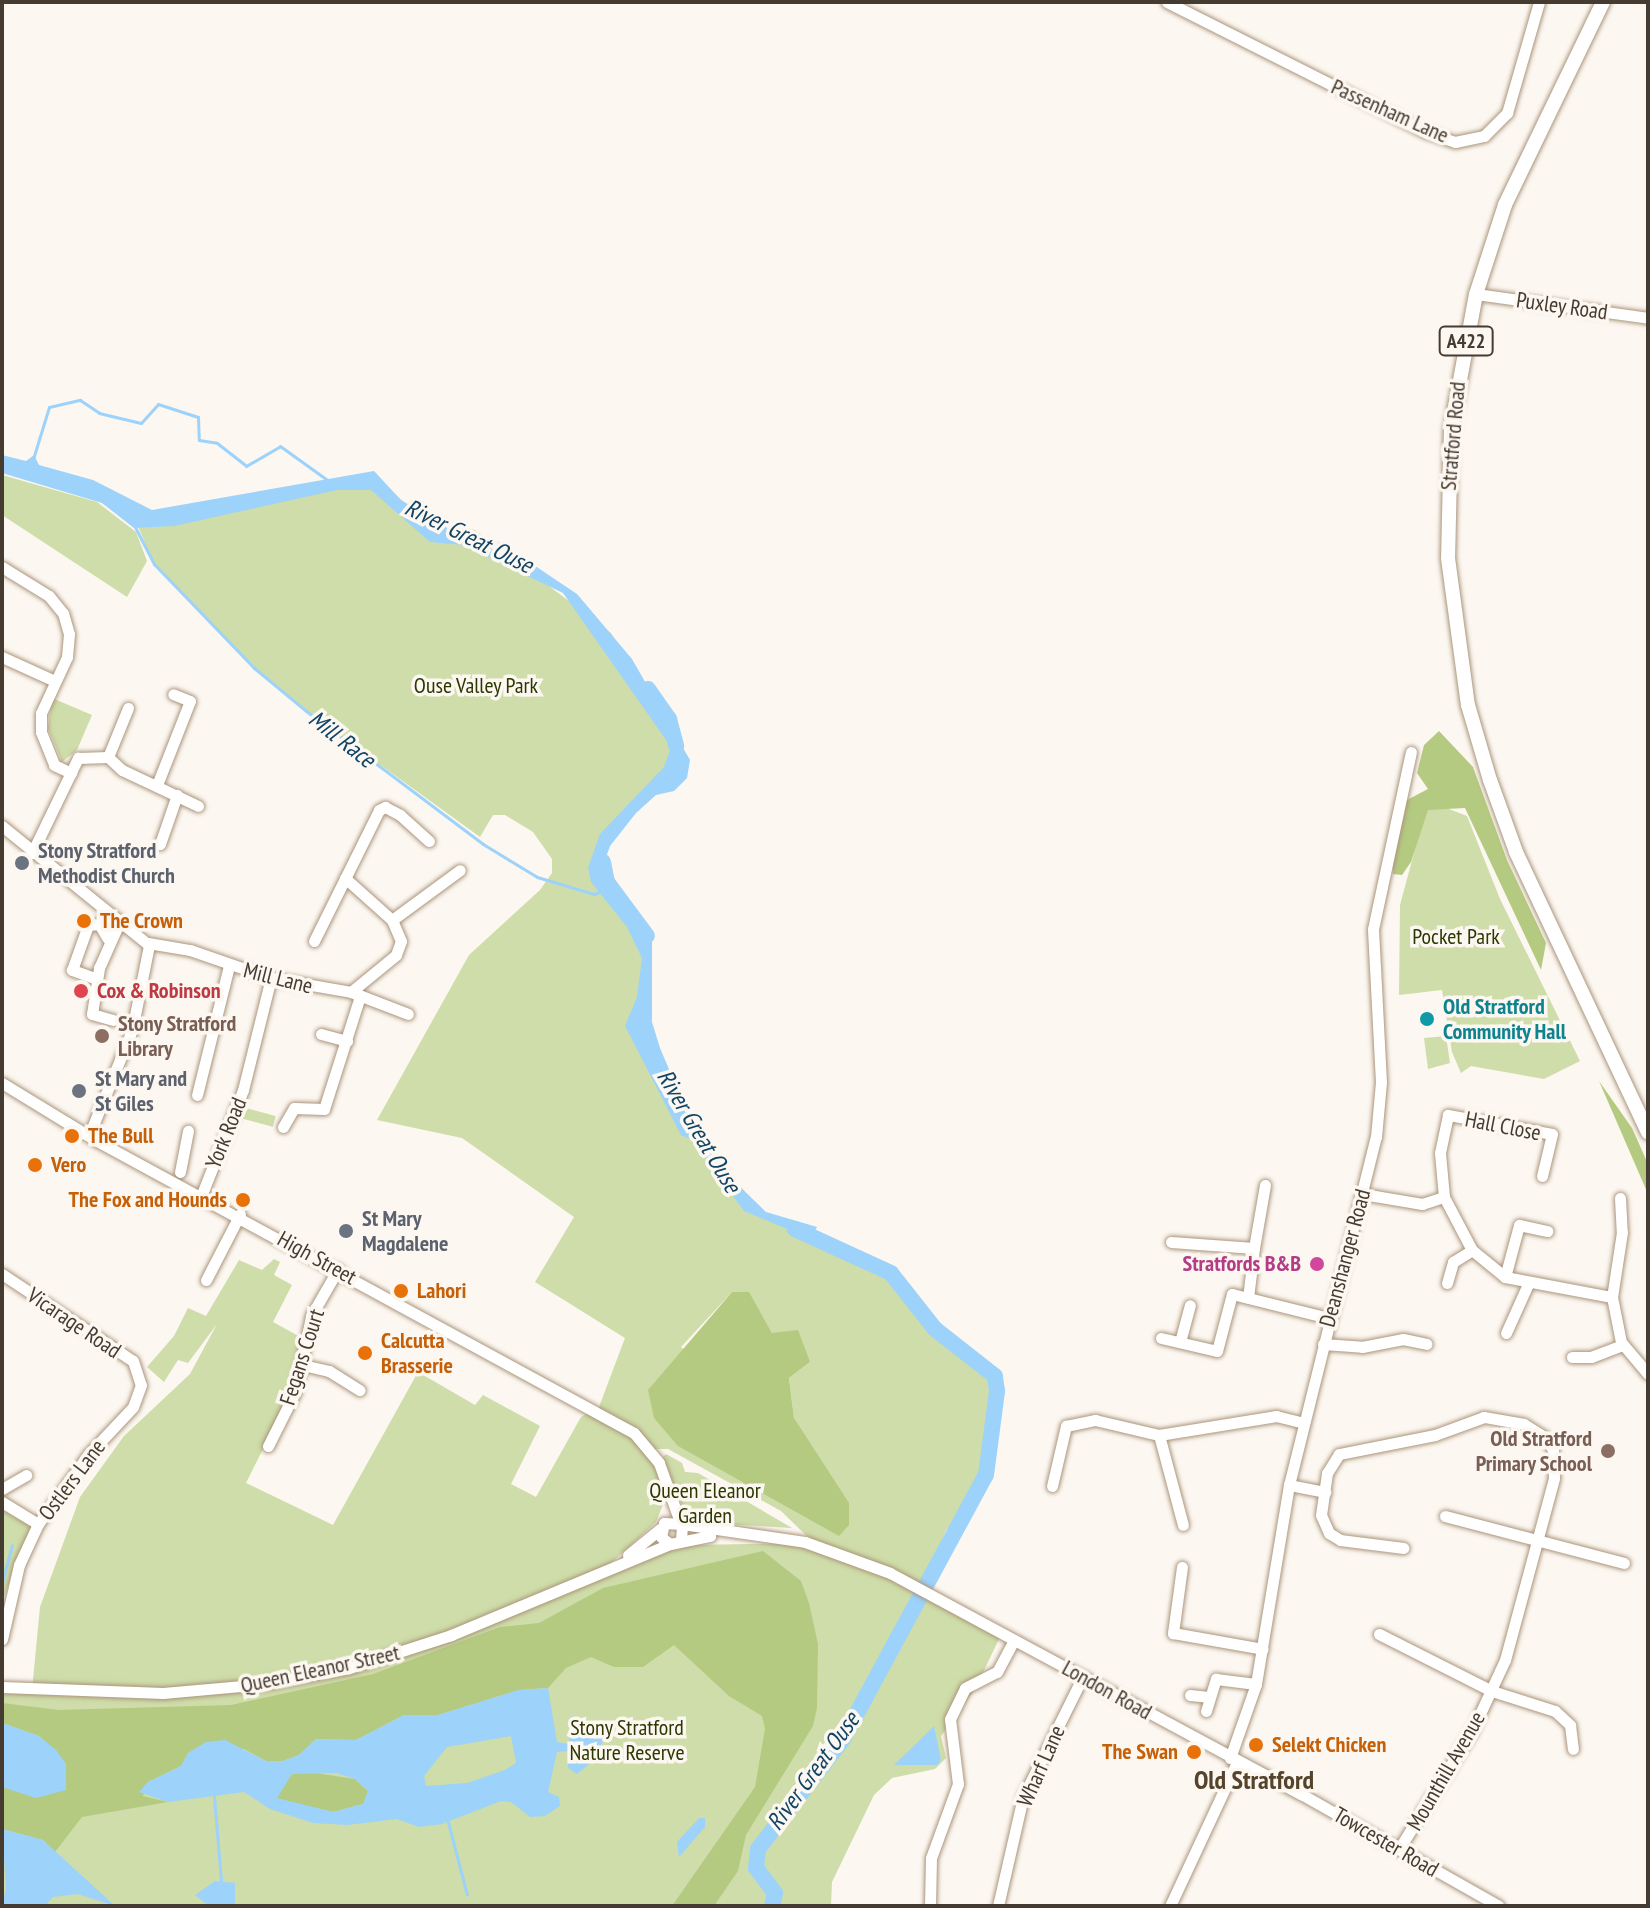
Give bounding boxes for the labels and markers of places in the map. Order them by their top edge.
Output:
place label: Stony Stratford Methodist Church [38,837,175,888]
marker: Stony Stratford Methodist Church [13,854,31,872]
place label: The Crown [100,908,183,934]
marker: The Crown [75,912,93,930]
place label: Cox & Robinson [97,978,221,1004]
marker: Cox & Robinson [72,982,90,1000]
place label: Old Stratford Community Hall [1443,993,1567,1044]
place label: Stony Stratford Library [118,1010,237,1062]
marker: Old Stratford Community Hall [1418,1010,1436,1028]
marker: Stony Stratford Library [93,1027,111,1045]
place label: St Mary and St Giles [95,1065,188,1116]
marker: St Mary and St Giles [70,1082,88,1100]
place label: The Bull [88,1123,154,1149]
marker: The Bull [63,1127,81,1145]
place label: Vero [51,1152,86,1178]
marker: Vero [26,1156,44,1174]
place label: The Fox and Hounds [68,1187,227,1213]
marker: The Fox and Hounds [234,1191,252,1209]
place label: St Mary Magdalene [362,1205,448,1256]
marker: St Mary Magdalene [337,1222,355,1240]
place label: Stratfords B&B [1183,1251,1301,1277]
marker: Stratfords B&B [1308,1255,1326,1273]
place label: Lahori [417,1278,466,1304]
marker: Lahori [392,1282,410,1300]
place label: Calcutta Brasserie [381,1327,453,1378]
marker: Calcutta Brasserie [356,1344,374,1362]
place label: Old Stratford Primary School [1475,1425,1592,1476]
marker: Old Stratford Primary School [1599,1442,1617,1460]
place label: Selekt Chicken [1272,1732,1387,1758]
marker: Selekt Chicken [1247,1736,1265,1754]
place label: The Swan [1102,1739,1178,1765]
marker: The Swan [1185,1743,1203,1761]

